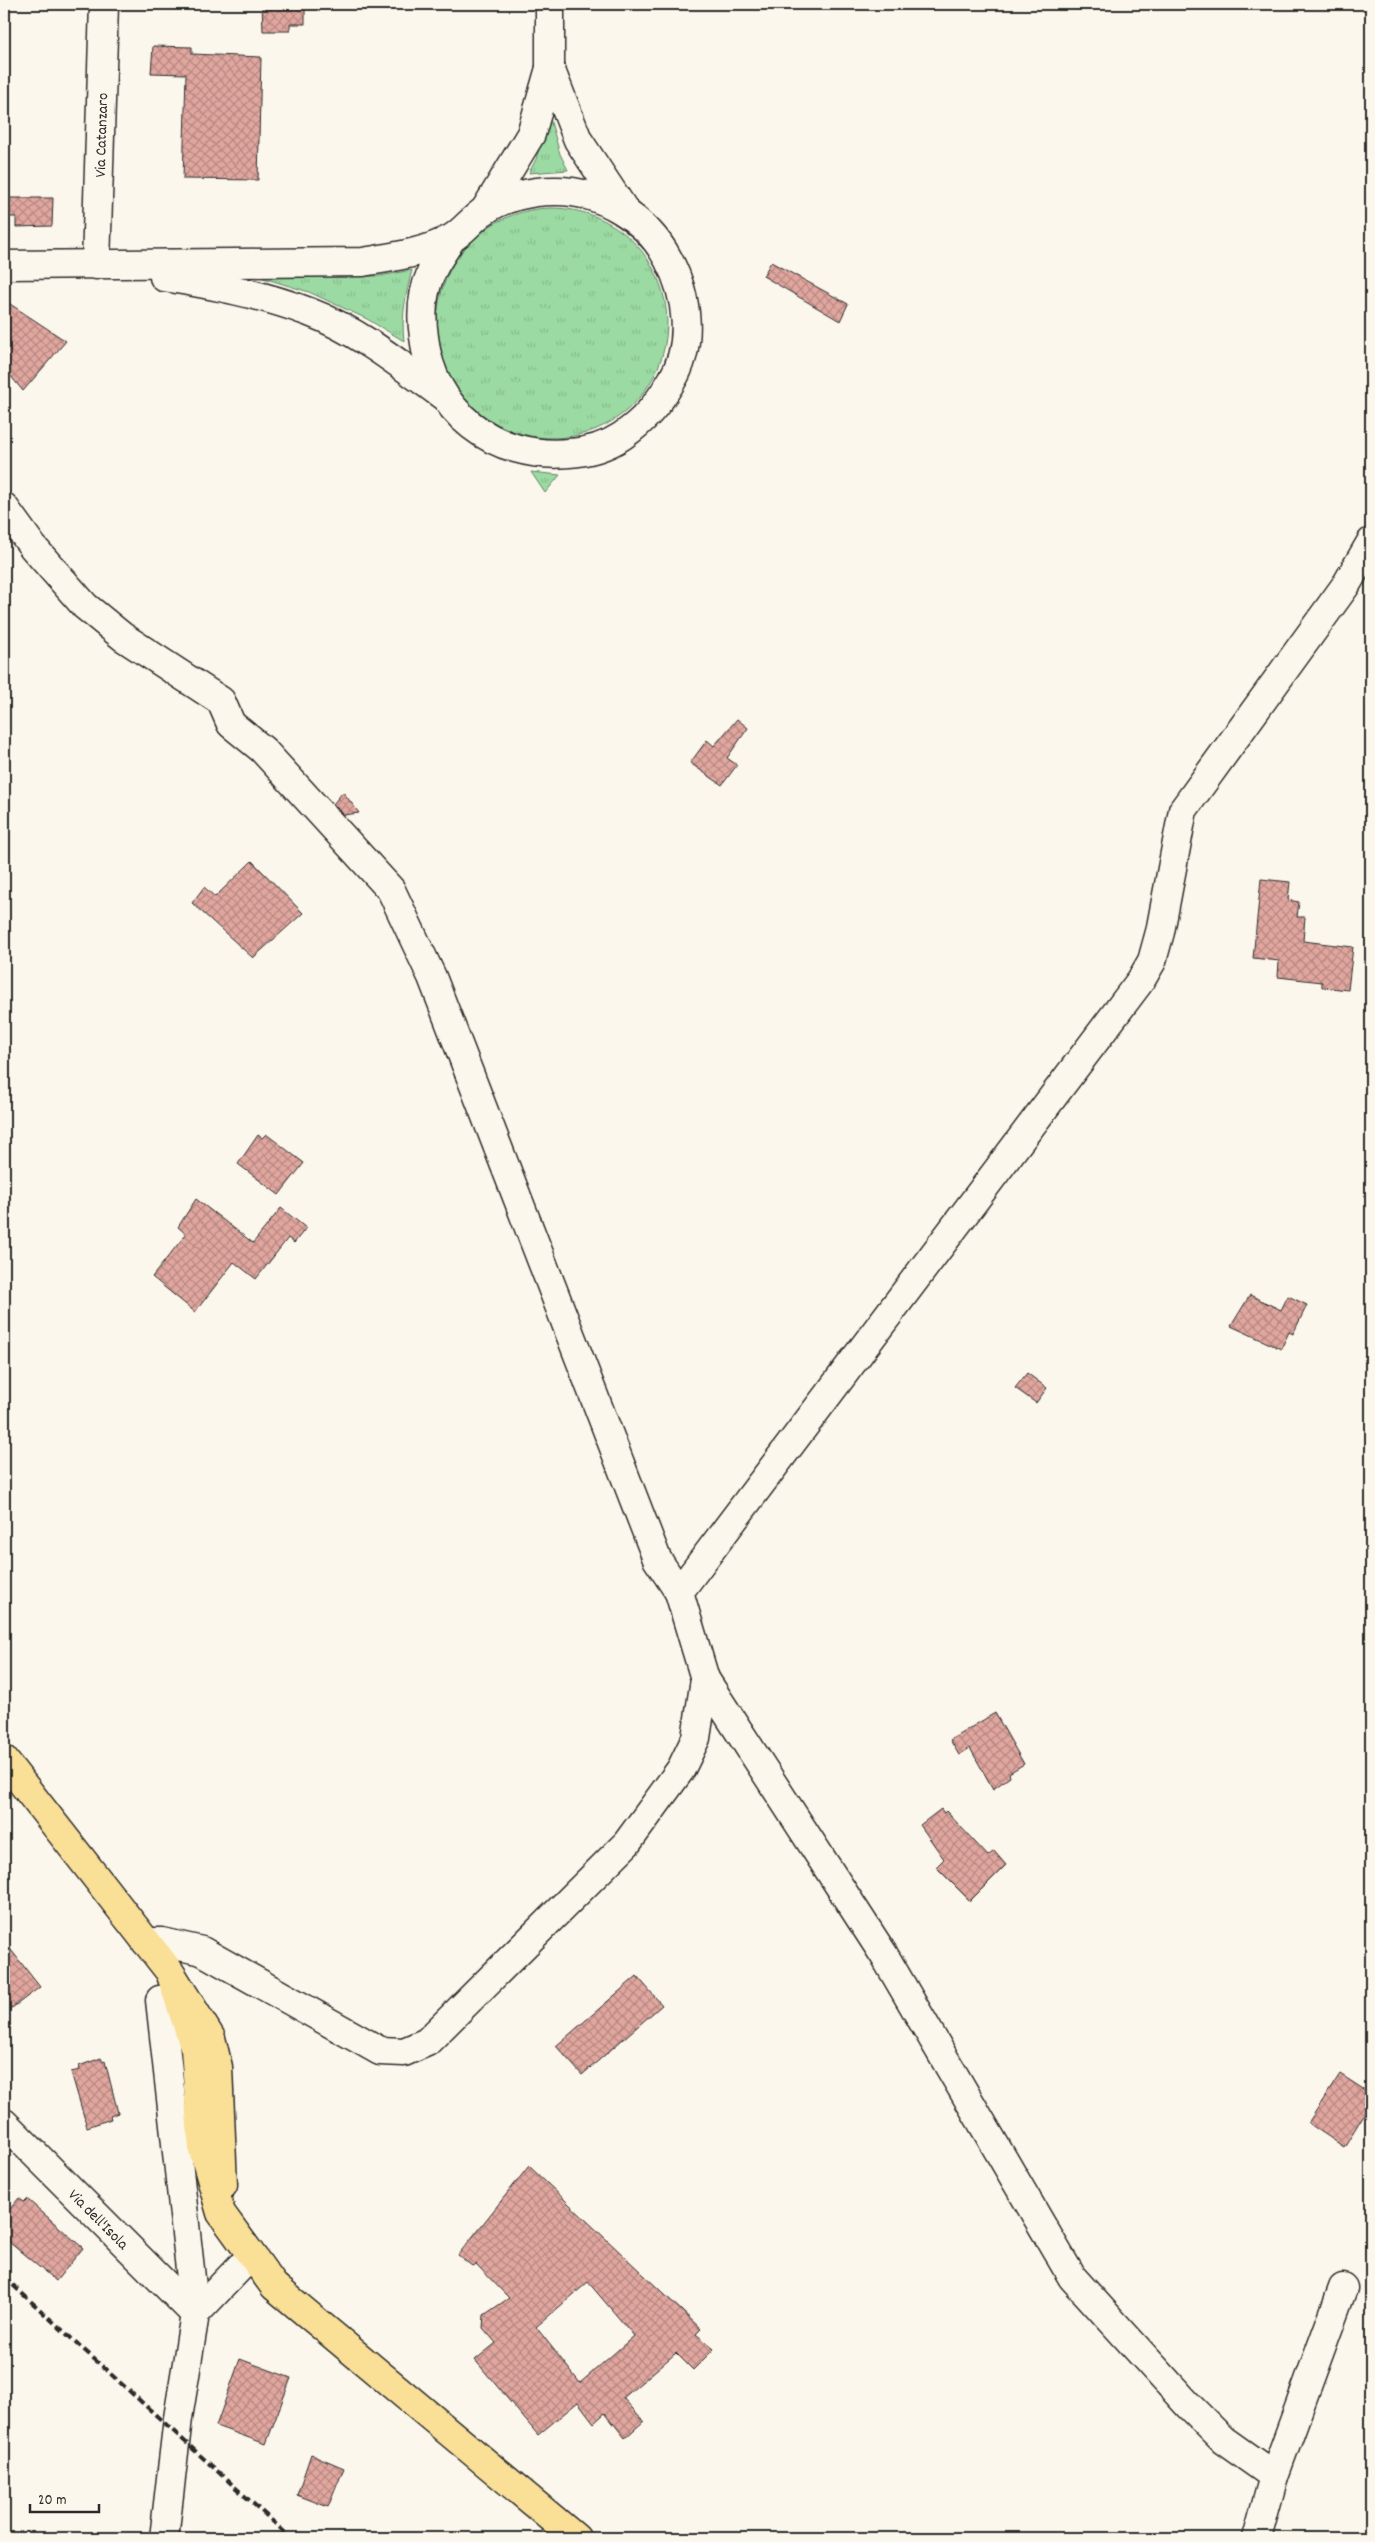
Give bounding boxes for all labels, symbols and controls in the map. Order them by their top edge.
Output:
street label: Via Catanzaro [90,92,115,178]
street label: Via dell'Isola [62,2185,134,2256]
scale bar [30,2482,99,2514]
text: 20 m [38,2490,66,2512]

